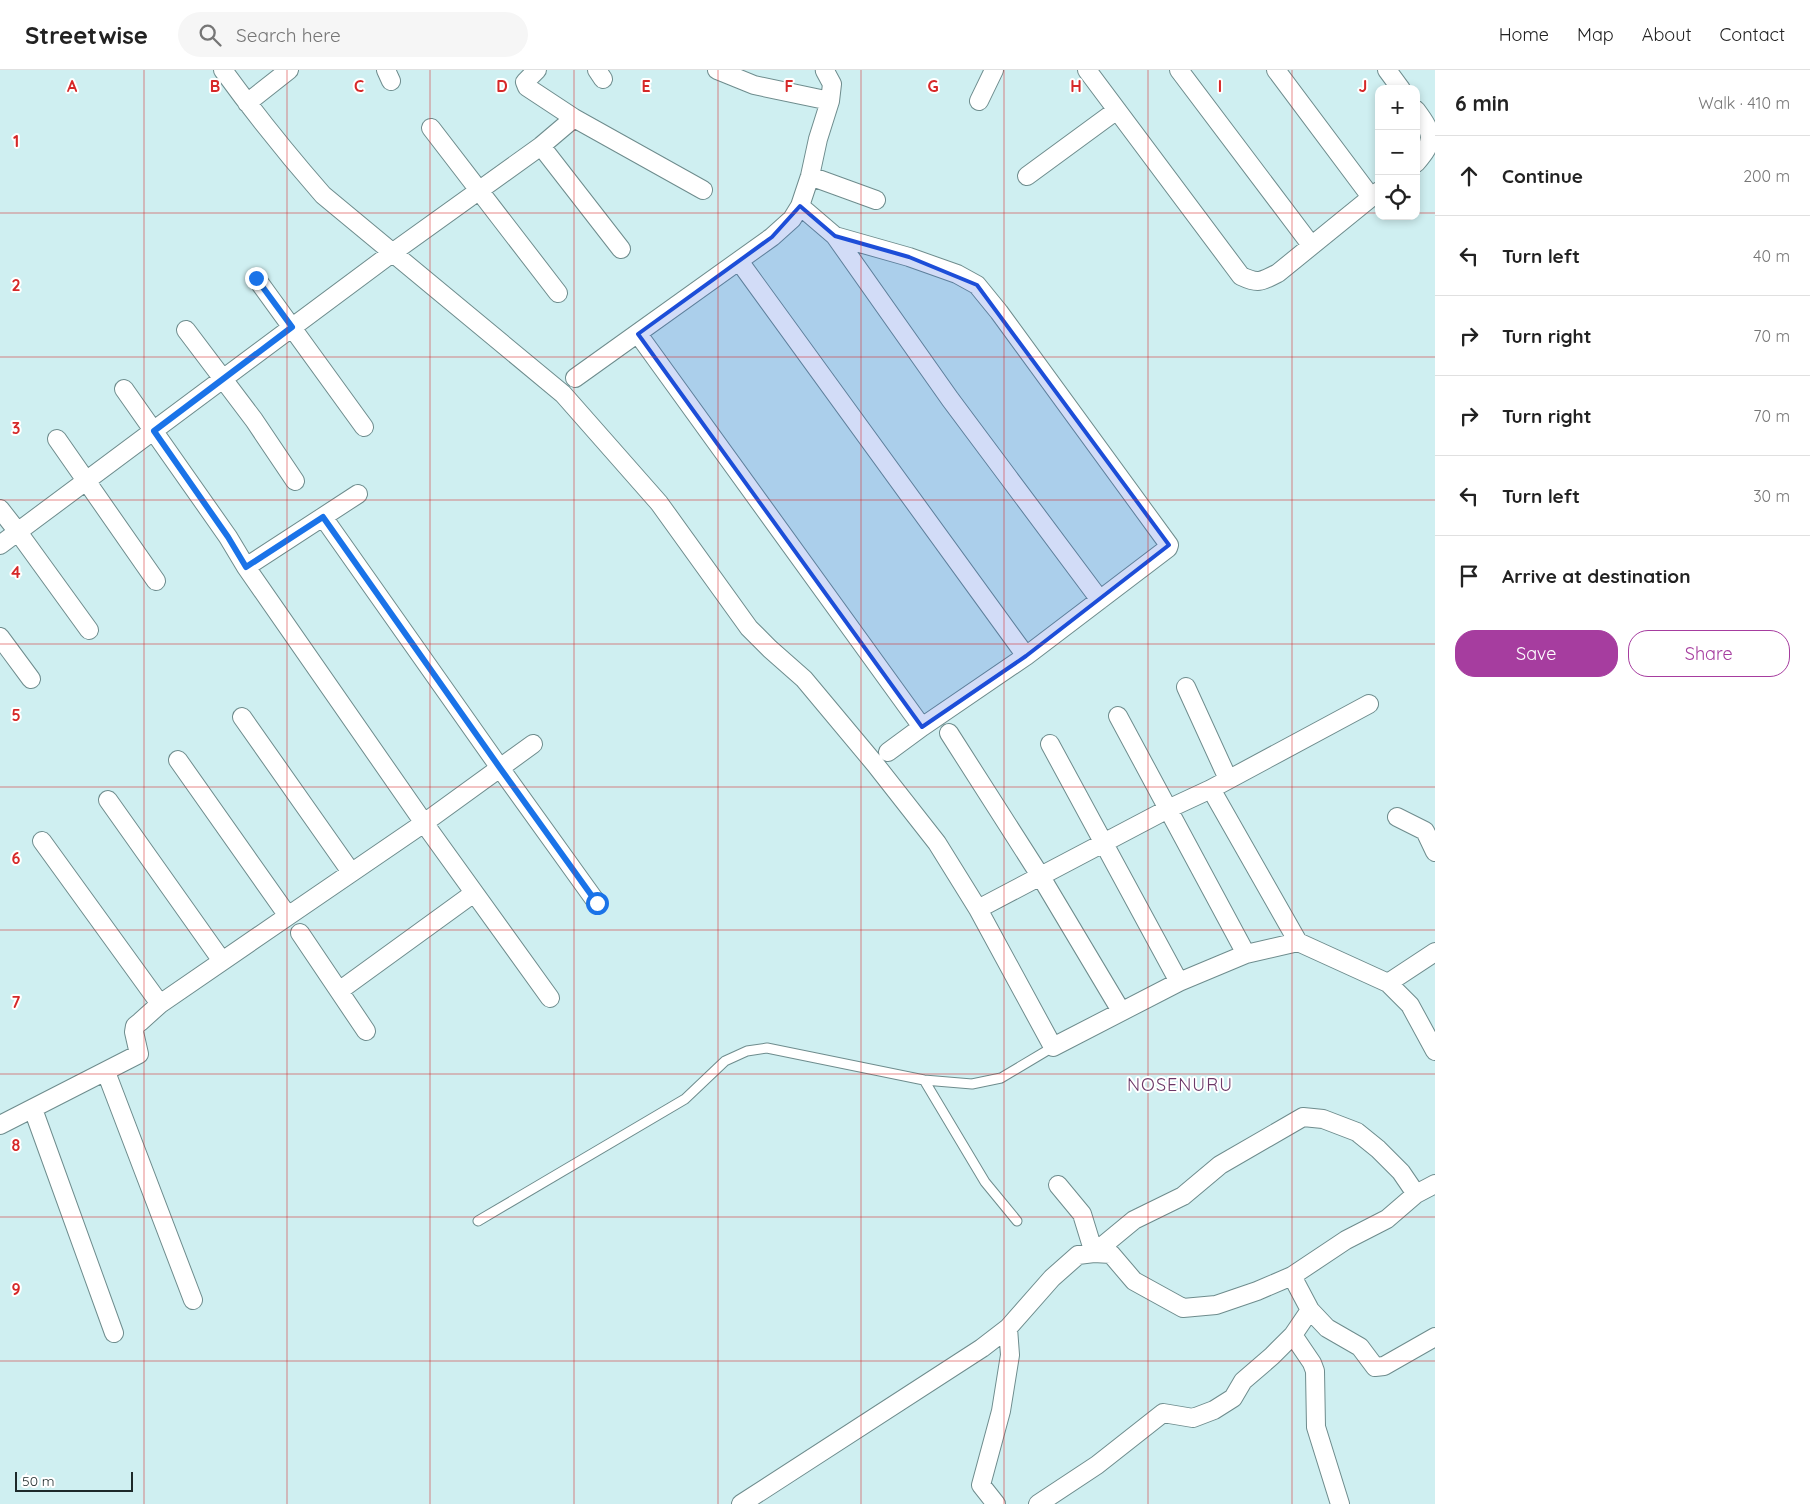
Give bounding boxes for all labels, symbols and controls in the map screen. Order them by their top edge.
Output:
search box [178,12,528,57]
text: Streetwise [25,20,148,50]
icon: search [196,21,224,49]
text: Search here [236,23,341,47]
text: Home [1499,23,1549,46]
text: Map [1577,23,1614,46]
text: About [1642,23,1692,46]
text: Contact [1720,23,1785,46]
text: A [67,76,78,96]
text: B [210,76,220,96]
text: C [354,76,364,96]
text: D [496,76,508,96]
text: E [641,76,651,96]
text: F [785,76,794,96]
text: G [927,76,939,96]
text: H [1070,76,1082,96]
text: I [1218,76,1222,96]
text: J [1359,76,1367,96]
map controls [1375,85,1420,220]
button: + [1375,85,1420,130]
text: 6 min [1455,90,1509,116]
text: Walk · 410 m [1698,93,1790,113]
button: − [1375,130,1420,175]
text: 1 [13,131,19,151]
icon: ahead [1455,162,1483,190]
text: Continue [1502,164,1583,188]
text: 200 m [1743,166,1790,186]
button: locate [1375,175,1420,220]
icon: left [1455,242,1483,270]
text: Turn left [1502,244,1580,268]
text: 40 m [1753,246,1790,266]
route end [245,267,268,290]
text: 2 [11,275,21,295]
icon: right [1455,322,1483,350]
text: Turn right [1502,324,1591,348]
text: 70 m [1753,326,1790,346]
icon: right [1455,402,1483,430]
text: Turn right [1502,404,1591,428]
text: 70 m [1753,406,1790,426]
text: 3 [12,418,20,438]
icon: left [1455,482,1483,510]
text: Turn left [1502,484,1580,508]
text: 30 m [1753,486,1790,506]
text: 4 [11,562,21,582]
icon: arrive [1455,562,1483,590]
text: Arrive at destination [1502,564,1691,588]
button: Save [1455,630,1618,677]
button: Share [1628,630,1790,677]
text: 5 [11,705,21,725]
text: 6 [12,848,21,868]
route start [586,892,609,915]
text: 7 [12,992,21,1012]
district label: NOSENURU [1127,1073,1233,1096]
text: 8 [12,1135,21,1155]
text: 9 [11,1279,21,1299]
scale bar [15,1469,132,1492]
text: 50 m [22,1472,55,1490]

